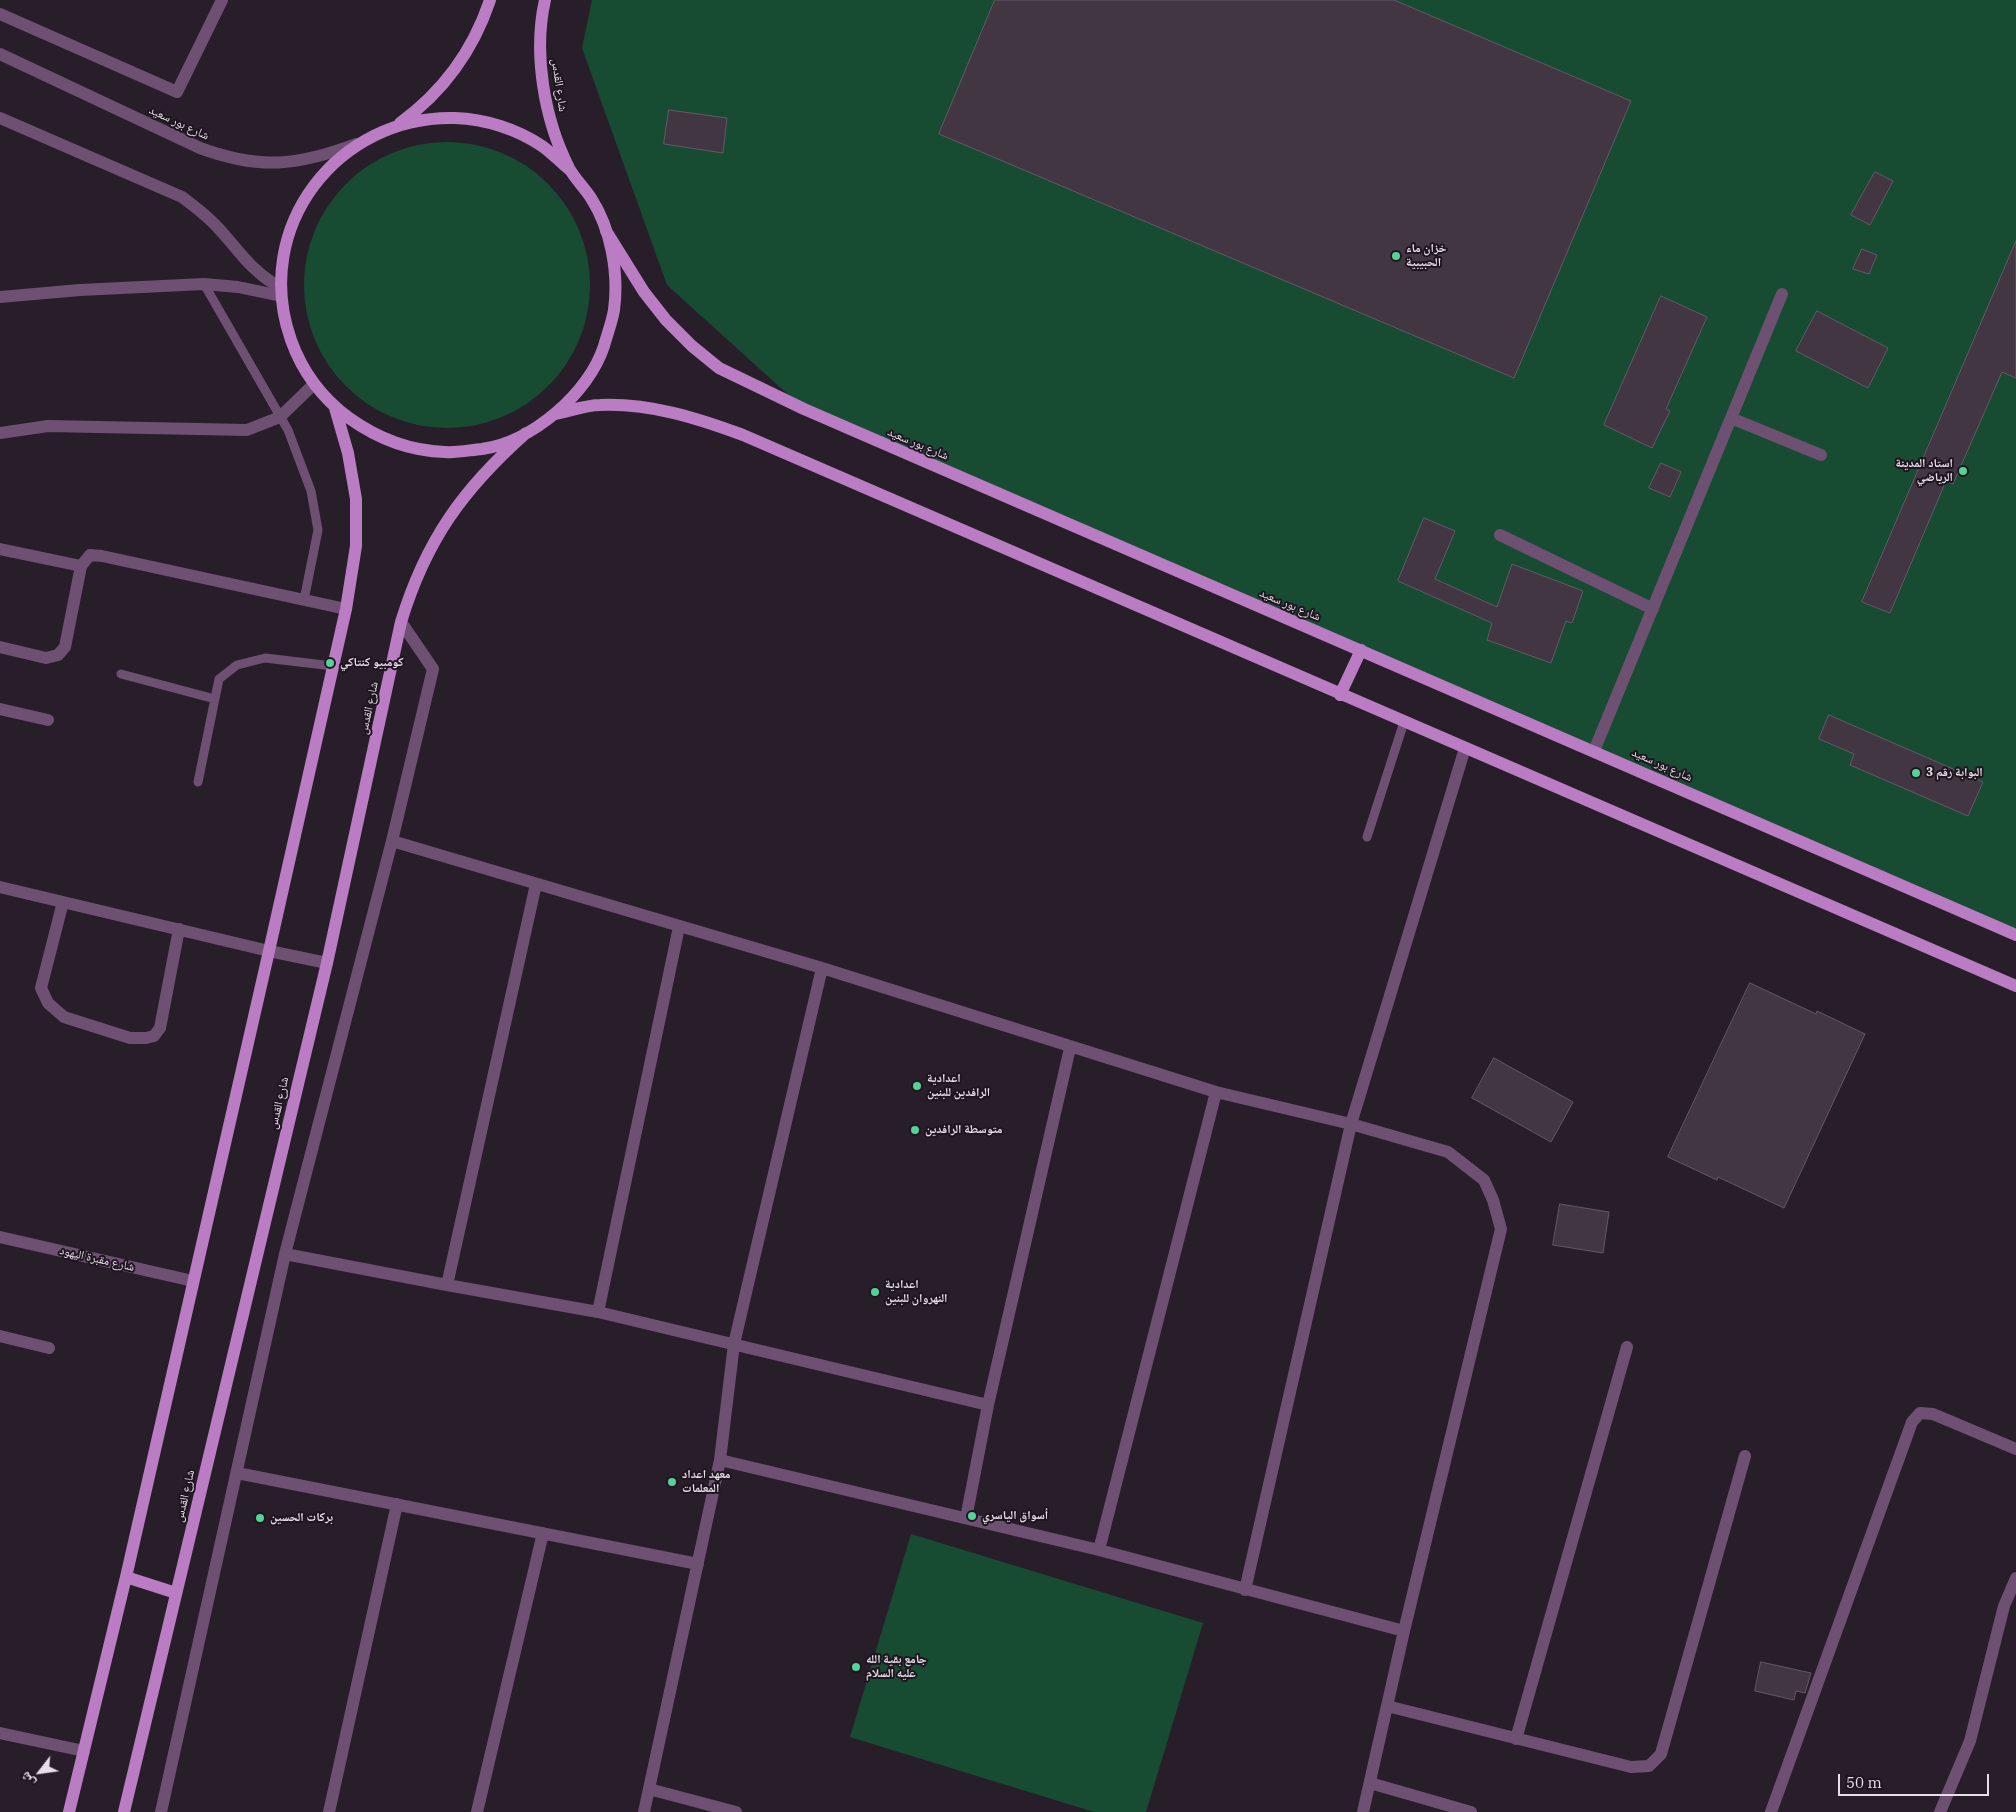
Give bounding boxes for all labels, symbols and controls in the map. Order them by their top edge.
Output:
street label: شارع القدس [548,58,570,112]
street label: شارع بور سعيد [147,103,211,143]
place label: خزان ماء الحبيبية [1406,242,1447,270]
marker: خزان ماء الحبيبية [1390,250,1402,262]
street label: شارع بور سعيد [885,425,951,463]
place label: استاد المدينة الرياضي [1895,457,1953,485]
marker: استاد المدينة الرياضي [1957,465,1969,477]
street label: شارع بور سعيد [1257,586,1323,624]
place label: كومبيو كنتاكي [340,656,404,670]
marker: كومبيو كنتاكي [324,657,336,669]
street label: شارع القدس [356,680,382,736]
street label: شارع بور سعيد [1629,745,1695,785]
place label: البوابة رقم 3 [1926,766,1983,780]
marker: البوابة رقم 3 [1910,767,1922,779]
place label: اعدادية الرافدين للبنين [927,1072,990,1100]
street label: شارع القدس [266,1075,292,1131]
marker: اعدادية الرافدين للبنين [911,1080,923,1092]
place label: متوسطة الرافدين [925,1123,1003,1137]
marker: متوسطة الرافدين [909,1124,921,1136]
street label: شارع مقبرة اليهود [58,1243,136,1275]
place label: اعدادية النهروان للبنين [885,1278,947,1306]
marker: اعدادية النهروان للبنين [869,1286,881,1298]
street label: شارع القدس [172,1468,198,1524]
place label: معهد اعداد المعلمات [682,1468,730,1496]
marker: معهد اعداد المعلمات [666,1476,678,1488]
place label: أسواق الياسري [982,1509,1048,1523]
marker: أسواق الياسري [966,1510,978,1522]
place label: بركات الحسين [270,1511,333,1525]
marker: بركات الحسين [254,1512,266,1524]
place label: جامع بقية الله عليه السلام [866,1653,927,1681]
marker: جامع بقية الله عليه السلام [850,1661,862,1673]
north arrow [15,1747,65,1797]
scale bar [1841,1764,1992,1796]
text: ش [16,1769,39,1790]
text: 50 m [1846,1773,1882,1792]

